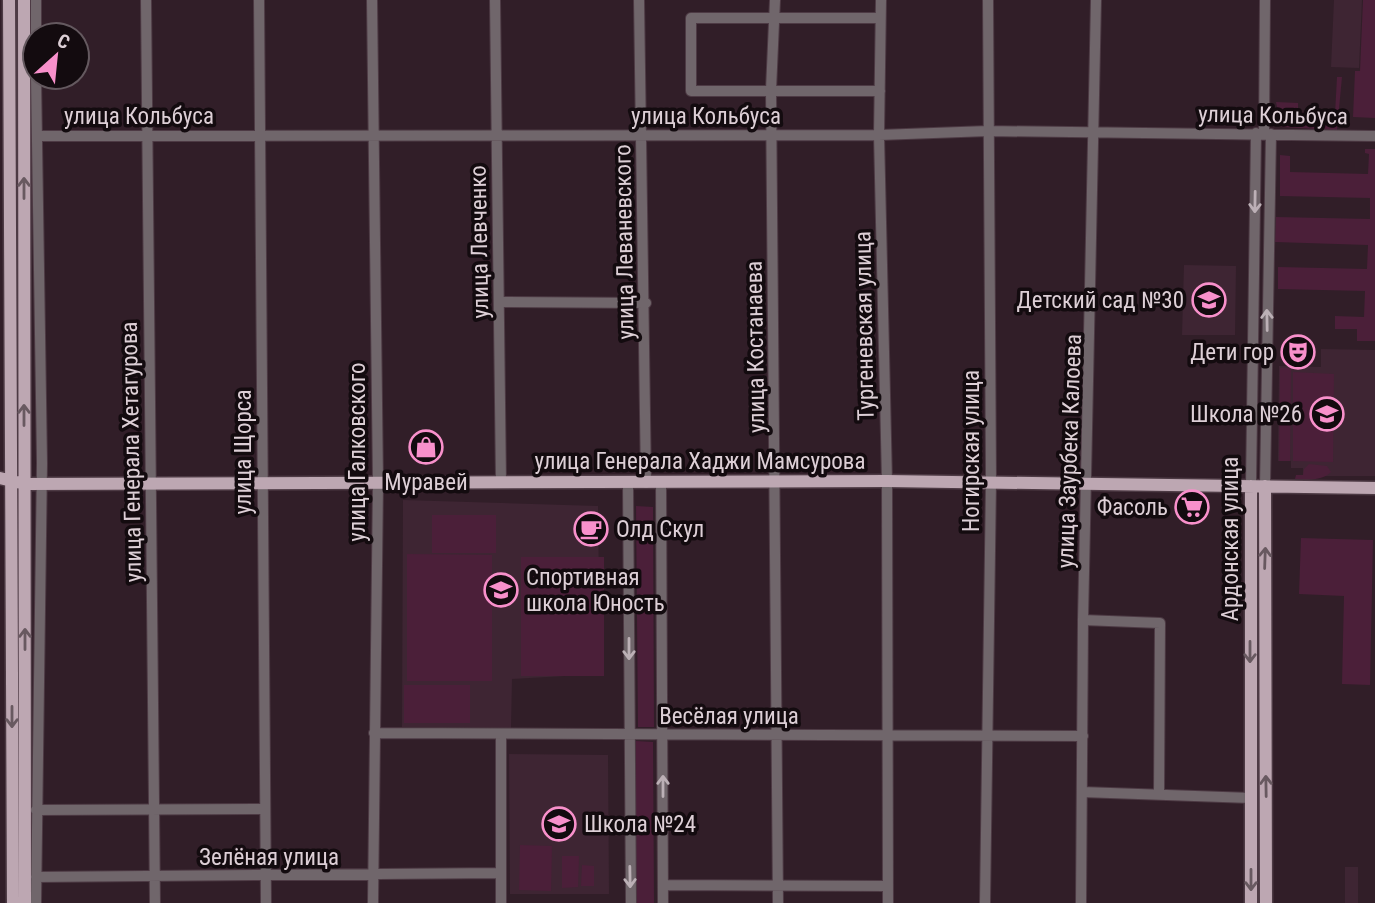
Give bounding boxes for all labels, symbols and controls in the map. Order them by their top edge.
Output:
north arrow [21,21,91,91]
text: С [53,29,74,54]
street label: улица Кольбуса [1198,101,1348,130]
street label: улица Кольбуса [64,103,214,130]
street label: улица Кольбуса [631,103,781,130]
street label: улица Леваневского [609,144,640,340]
street label: улица Левченко [465,165,494,319]
one-way arrow [17,177,31,200]
one-way arrow [1248,190,1262,213]
street label: Тургеневская улица [849,231,880,421]
street label: улица Костанаева [740,261,771,433]
school or university icon: Детский сад №30 [1190,281,1228,319]
place label: Детский сад №30 [1017,287,1184,314]
one-way arrow [1261,308,1274,331]
street label: улица Генерала Хетагурова [116,321,147,583]
street label: улица Заурбека Калоева [1052,333,1087,569]
theatre icon: Дети гор [1279,333,1317,371]
place label: Дети гор [1190,339,1274,366]
street label: улица Галковского [344,362,371,542]
street label: Ногирская улица [958,370,985,532]
street label: улица Щорса [230,390,257,514]
school or university icon: Школа №26 [1308,395,1346,433]
place label: Школа №26 [1190,401,1302,428]
one-way arrow [17,404,31,427]
shop icon: Муравей [407,428,445,466]
street label: улица Генерала Хаджи Мамсурова [535,448,865,475]
street label: Ардонская улица [1217,457,1244,621]
place label: Муравей [384,469,468,496]
supermarket icon: Фасоль [1173,488,1211,526]
place label: Фасоль [1097,494,1168,521]
cafe icon: Олд Скул [572,510,610,548]
place label: Олд Скул [616,516,704,543]
one-way arrow [1258,547,1271,570]
place label: Спортивная школа Юность [526,564,665,617]
school or university icon: Спортивная школа Юность [482,571,520,609]
one-way arrow [18,628,32,651]
one-way arrow [622,638,636,661]
one-way arrow [1243,640,1257,663]
street label: Весёлая улица [659,703,799,730]
one-way arrow [5,706,19,729]
one-way arrow [656,775,670,798]
one-way arrow [1259,775,1273,798]
school or university icon: Школа №24 [540,805,578,843]
place label: Школа №24 [584,811,696,838]
street label: Зелёная улица [199,844,339,871]
one-way arrow [623,865,637,888]
one-way arrow [1244,868,1258,891]

